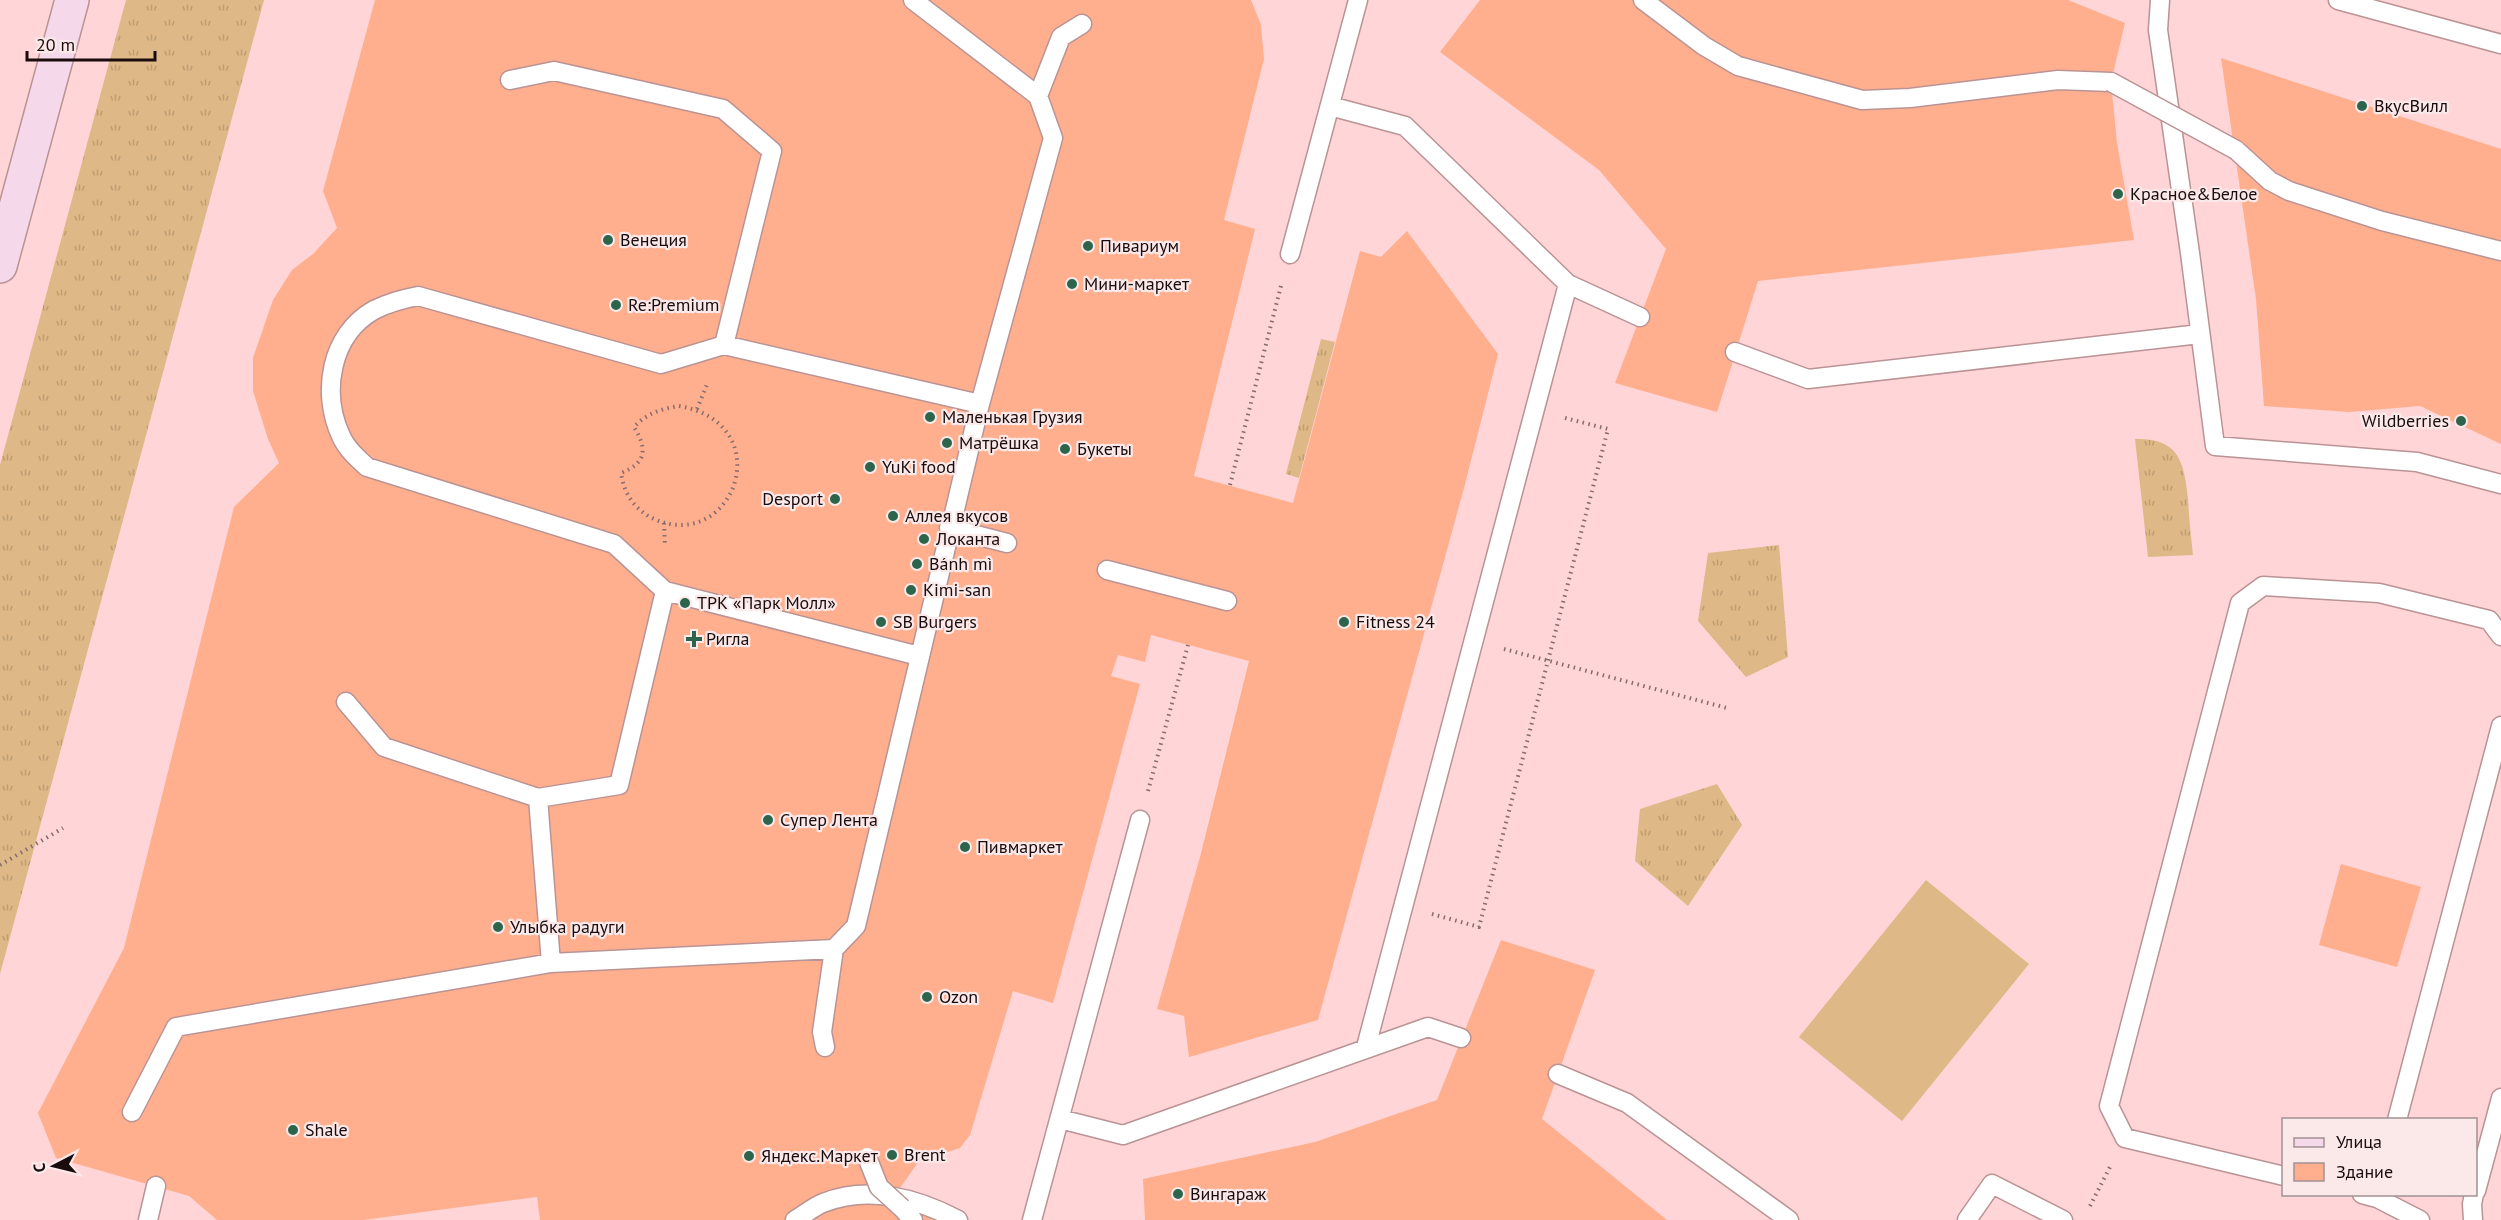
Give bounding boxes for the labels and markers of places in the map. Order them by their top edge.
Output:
place label: ВкусВилл [2374,94,2448,117]
marker: ВкусВилл [2355,99,2369,113]
place label: Красное&Белое [2130,182,2257,205]
marker: Красное&Белое [2111,187,2125,201]
place label: Венеция [620,228,687,251]
marker: Венеция [601,233,615,247]
place label: Пивариум [1100,234,1179,257]
marker: Пивариум [1081,239,1095,253]
place label: Мини-маркет [1084,272,1190,295]
marker: Мини-маркет [1065,277,1079,291]
place label: Re:Premium [628,293,719,316]
marker: Re:Premium [609,298,623,312]
place label: Маленькая Грузия [942,405,1083,428]
place label: Wildberries [2362,409,2449,432]
marker: Маленькая Грузия [923,410,937,424]
marker: Wildberries [2454,414,2468,428]
place label: Матрёшка [959,431,1039,454]
marker: Матрёшка [940,436,954,450]
place label: Букеты [1077,437,1132,460]
marker: Букеты [1058,442,1072,456]
place label: YuKi food [882,455,956,478]
marker: YuKi food [863,460,877,474]
place label: Desport [762,487,823,510]
marker: Desport [828,492,842,506]
place label: Аллея вкусов [905,504,1008,527]
marker: Аллея вкусов [886,509,900,523]
place label: Локанта [935,527,1000,550]
marker: Локанта [917,532,931,546]
place label: Bánh mì [929,552,992,575]
marker: Bánh mì [910,557,924,571]
place label: Kimi-san [923,578,991,601]
marker: Kimi-san [904,583,918,597]
place label: ТРК «Парк Молл» [697,591,836,614]
marker: ТРК «Парк Молл» [678,596,692,610]
place label: SB Burgers [893,610,977,633]
place label: Fitness 24 [1356,610,1435,633]
marker: SB Burgers [874,615,888,629]
marker: Fitness 24 [1337,615,1351,629]
place label: Ригла [706,627,750,650]
marker: Ригла [687,632,701,646]
place label: Супер Лента [780,808,878,831]
marker: Супер Лента [761,813,775,827]
place label: Пивмаркет [977,835,1063,858]
marker: Пивмаркет [958,840,972,854]
place label: Улыбка радуги [510,915,625,938]
marker: Улыбка радуги [491,920,505,934]
place label: Ozon [939,985,978,1008]
marker: Ozon [920,990,934,1004]
place label: Shale [305,1118,348,1141]
marker: Shale [286,1123,300,1137]
place label: Brent [904,1143,946,1166]
place label: Яндекс.Маркет [761,1144,879,1167]
marker: Brent [885,1148,899,1162]
marker: Яндекс.Маркет [742,1149,756,1163]
place label: Вингараж [1190,1182,1266,1205]
marker: Вингараж [1171,1187,1185,1201]

